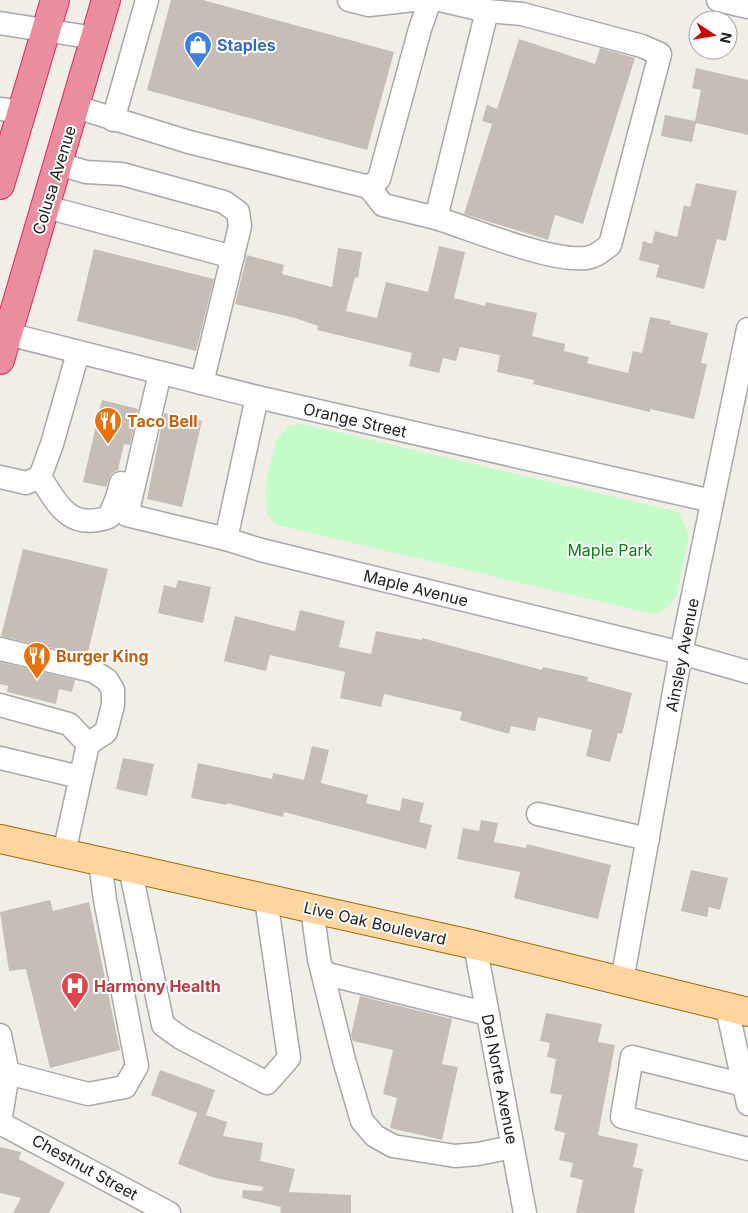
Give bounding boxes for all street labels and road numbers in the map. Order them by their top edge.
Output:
street label: Colusa Avenue [28,123,80,237]
street label: Orange Street [301,398,409,442]
street label: Maple Avenue [362,565,470,611]
street label: Ainsley Avenue [661,596,703,714]
street label: Live Oak Boulevard [302,897,448,949]
street label: Del Norte Avenue [478,1012,522,1146]
street label: Chestnut Street [29,1130,141,1204]

